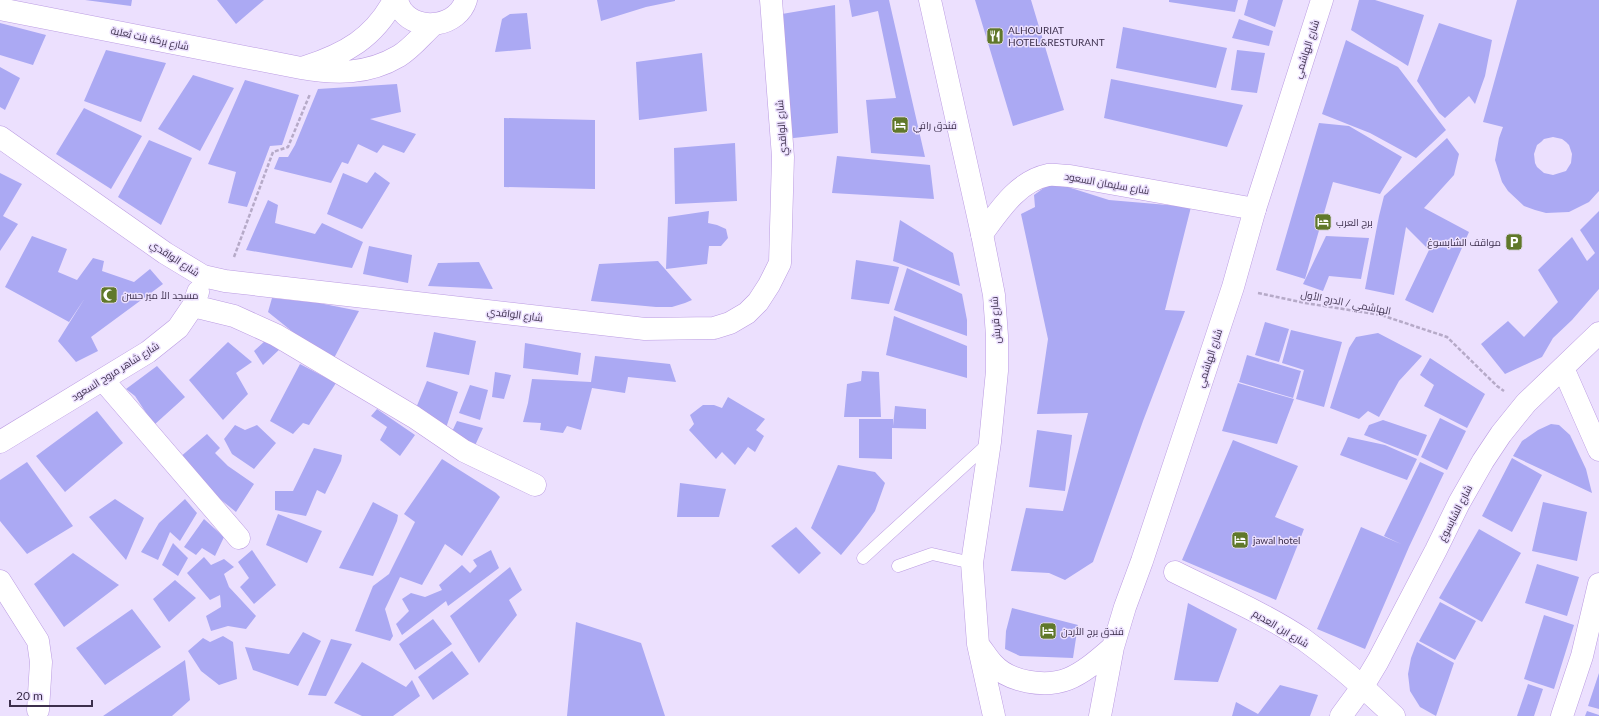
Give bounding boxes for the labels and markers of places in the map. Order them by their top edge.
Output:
place label: ALHOURIAT HOTEL&RESTURANT [1008,24,1105,48]
restaurant icon: ALHOURIAT HOTEL&RESTURANT [985,26,1005,46]
hotel icon: فندق رافي [890,115,910,135]
place label: فندق رافي [913,119,957,133]
hotel icon: برج العرب [1313,212,1333,232]
place label: برج العرب [1336,216,1373,229]
parking icon: مواقف الشابسوغ [1504,232,1524,252]
place label: مواقف الشابسوغ [1427,236,1501,249]
mosque icon: مسجد الأ مير حسن [99,285,119,305]
place label: مسجد الأ مير حسن [122,289,199,302]
hotel icon: jawal hotel [1230,530,1250,550]
place label: jawal hotel [1252,534,1300,546]
hotel icon: فندق برج الأردن [1038,621,1058,641]
place label: فندق برج الأردن [1061,625,1124,638]

